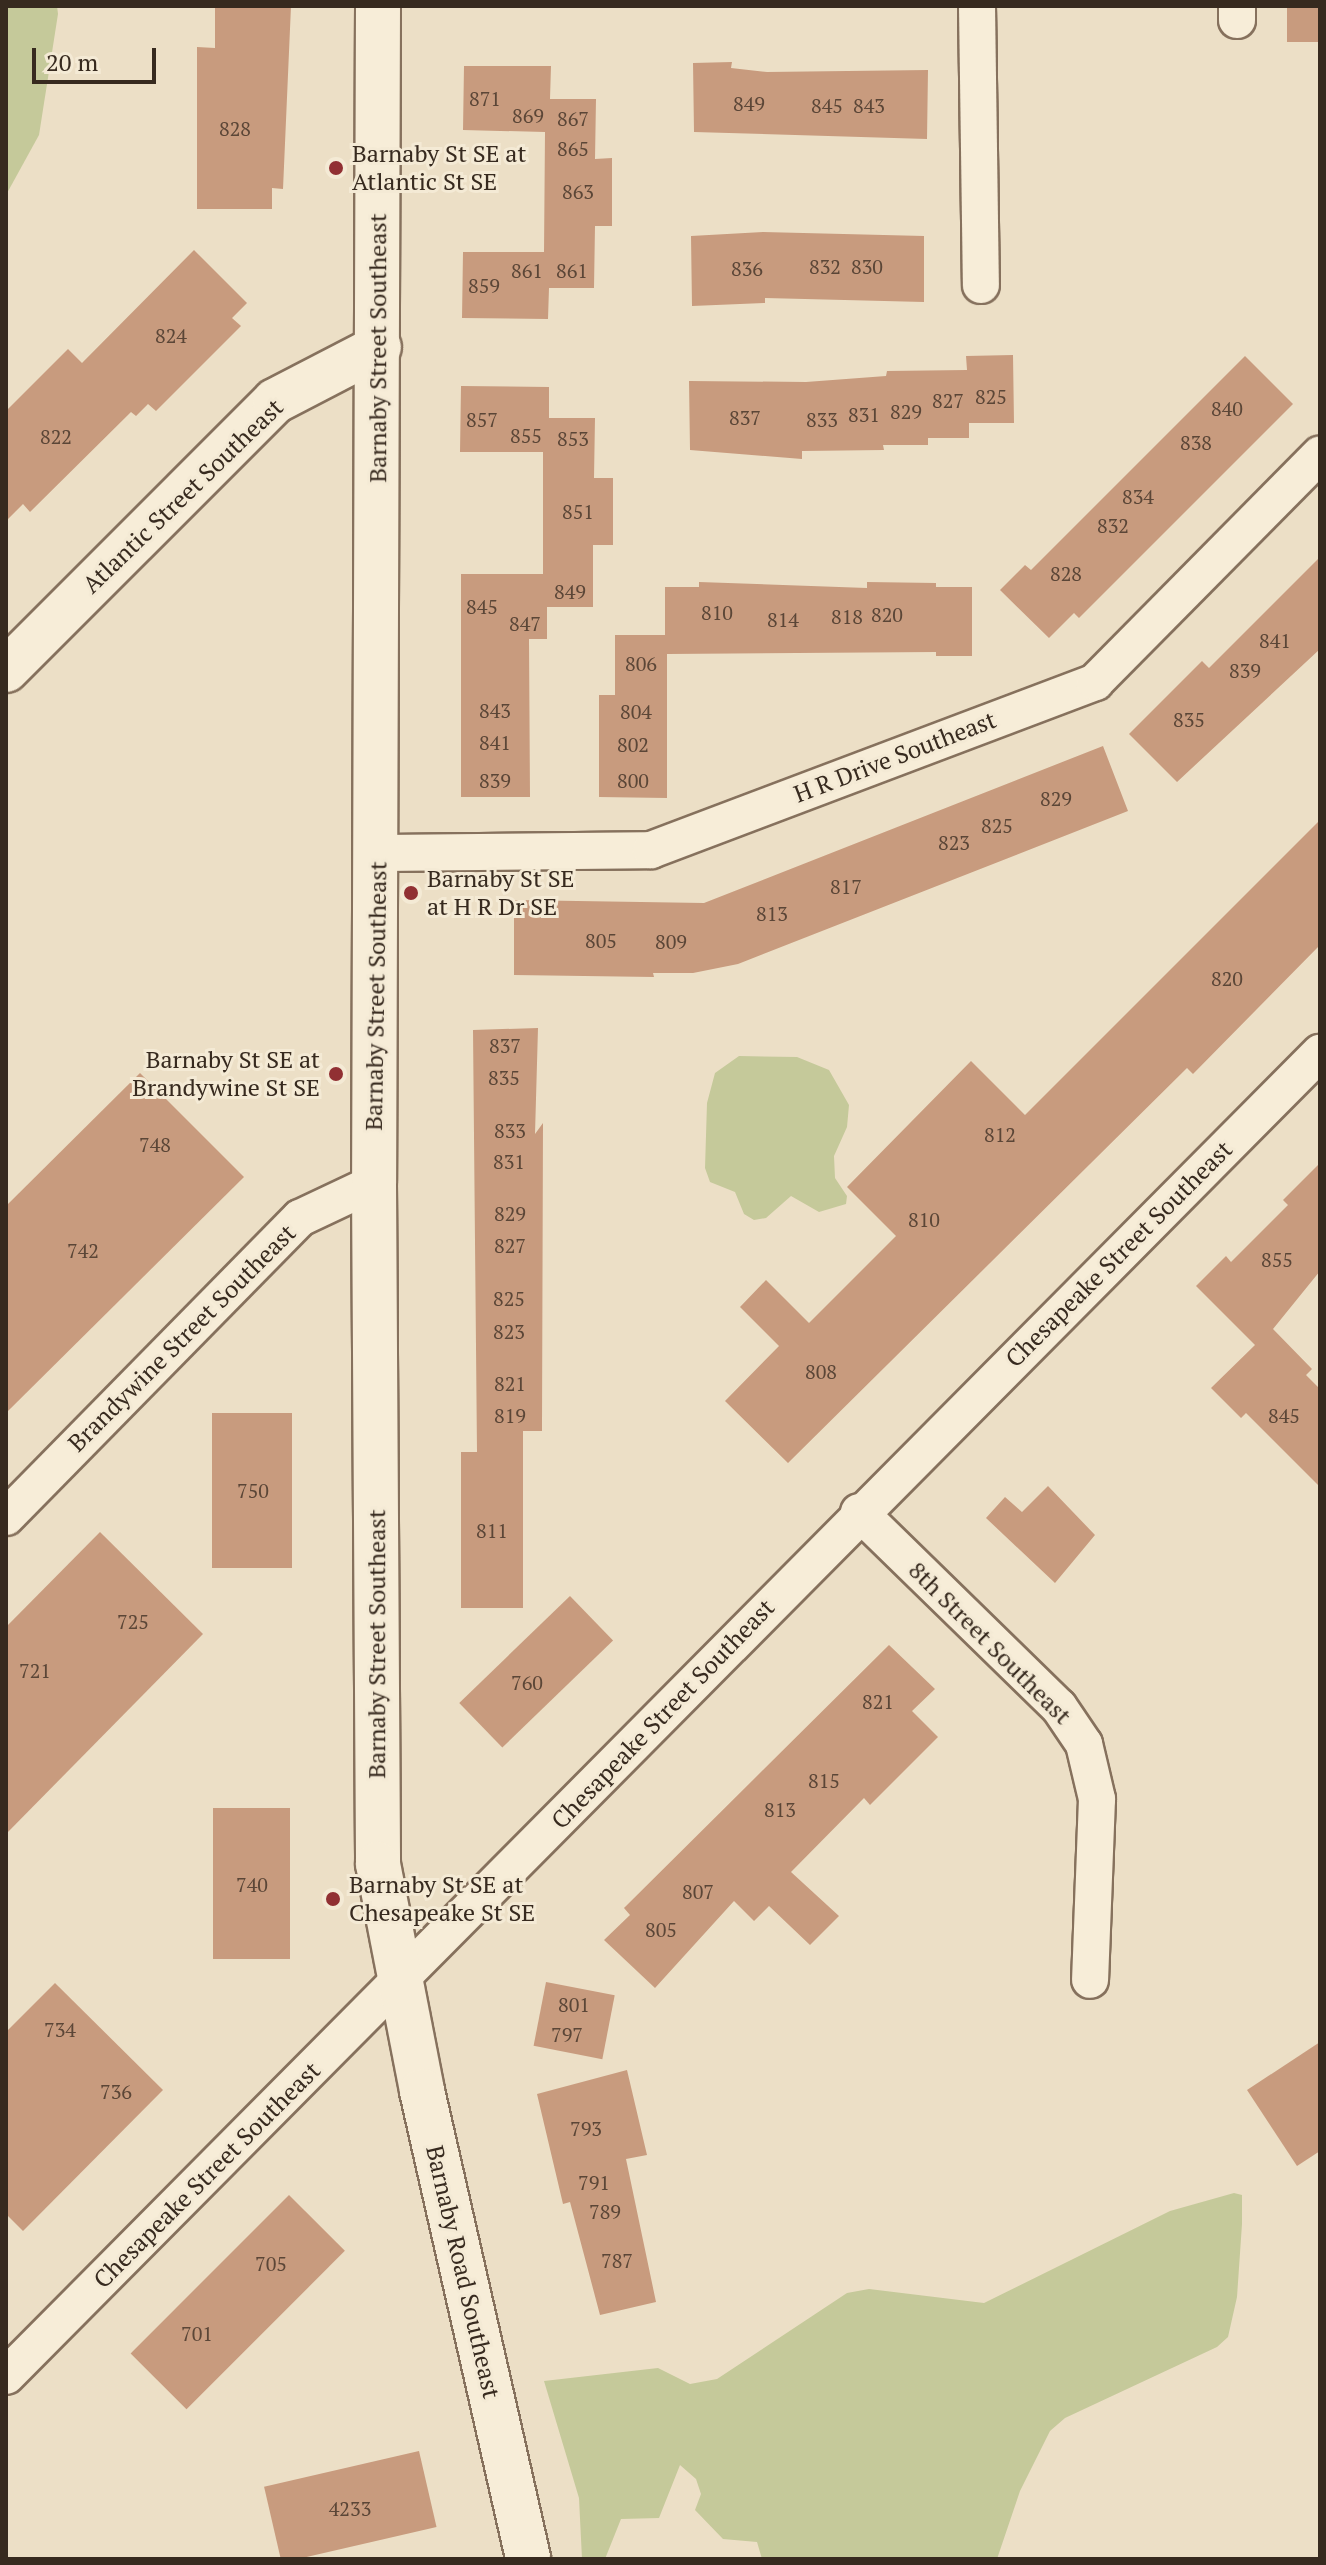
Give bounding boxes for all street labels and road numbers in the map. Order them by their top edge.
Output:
street label: Barnaby Street Southeast [364,213,392,483]
street label: Atlantic Street Southeast [77,393,289,599]
street label: H R Drive Southeast [790,705,1000,809]
street label: Barnaby Street Southeast [359,861,393,1131]
street label: Chesapeake Street Southeast [1000,1135,1238,1373]
street label: Brandywine Street Southeast [62,1218,302,1458]
street label: Barnaby Street Southeast [363,1509,391,1779]
street label: 8th Street Southeast [903,1556,1077,1730]
street label: Chesapeake Street Southeast [546,1593,780,1835]
street label: Chesapeake Street Southeast [88,2056,326,2294]
street label: Barnaby Road Southeast [420,2143,506,2401]

